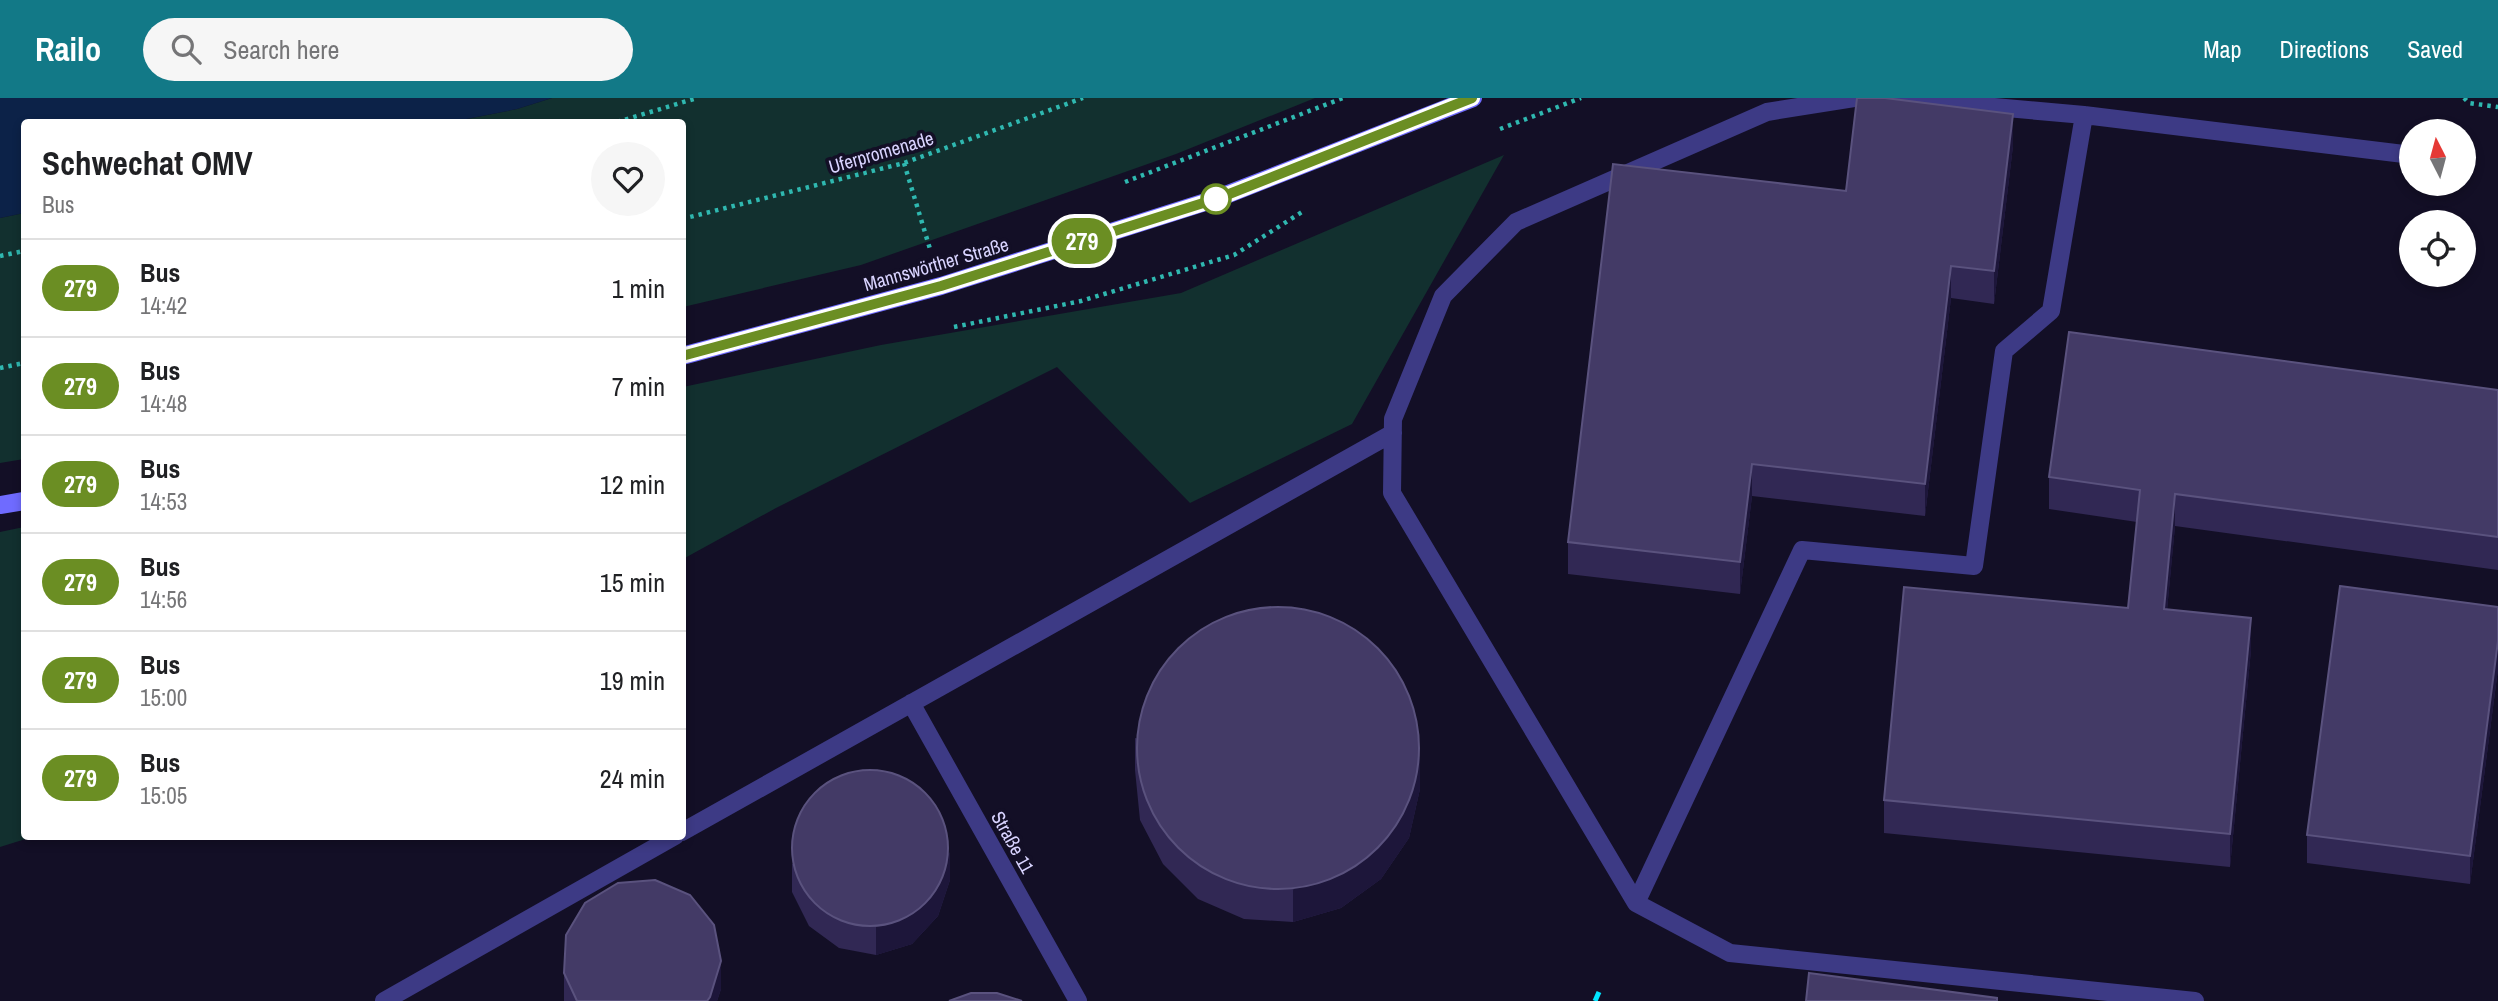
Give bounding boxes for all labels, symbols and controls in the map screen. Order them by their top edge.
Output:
search box [143,18,633,81]
text: Railo [35,27,101,71]
icon: search [167,30,205,68]
text: Search here [223,32,339,67]
text: Map [2203,33,2241,65]
text: Directions [2279,33,2369,65]
text: Saved [2407,33,2463,65]
north arrow [2399,119,2476,196]
map controls [2399,119,2476,287]
street label: Uferpromenade [825,125,937,179]
text: Schwechat OMV [42,141,253,185]
button: heart [591,142,665,216]
unlabelled marker [1201,184,1231,214]
text: Bus [42,189,75,220]
button: locate [2399,210,2476,287]
line badge: 279 [1042,218,1122,264]
text: 279 [1066,225,1098,257]
street label: Mannswörther Straße [860,231,1012,297]
text: Bus [140,255,180,290]
text: 1 min [612,271,665,306]
text: 279 [64,272,97,304]
text: 14:42 [140,290,187,321]
text: Bus [140,353,180,388]
text: 7 min [612,369,665,404]
text: 279 [64,370,97,402]
text: 14:48 [140,388,187,419]
text: Bus [140,451,180,486]
text: 12 min [600,467,665,502]
text: 279 [64,468,97,500]
text: 14:53 [140,486,187,517]
text: Bus [140,549,180,584]
text: 15 min [600,565,665,600]
text: 279 [64,566,97,598]
text: 14:56 [140,584,187,615]
text: Bus [140,647,180,682]
text: 19 min [600,663,665,698]
text: 279 [64,664,97,696]
text: 15:00 [140,682,187,713]
text: Bus [140,745,180,780]
text: 24 min [600,761,665,796]
text: 279 [64,762,97,794]
text: 15:05 [140,780,187,811]
street label: Straße 11 [985,806,1041,878]

